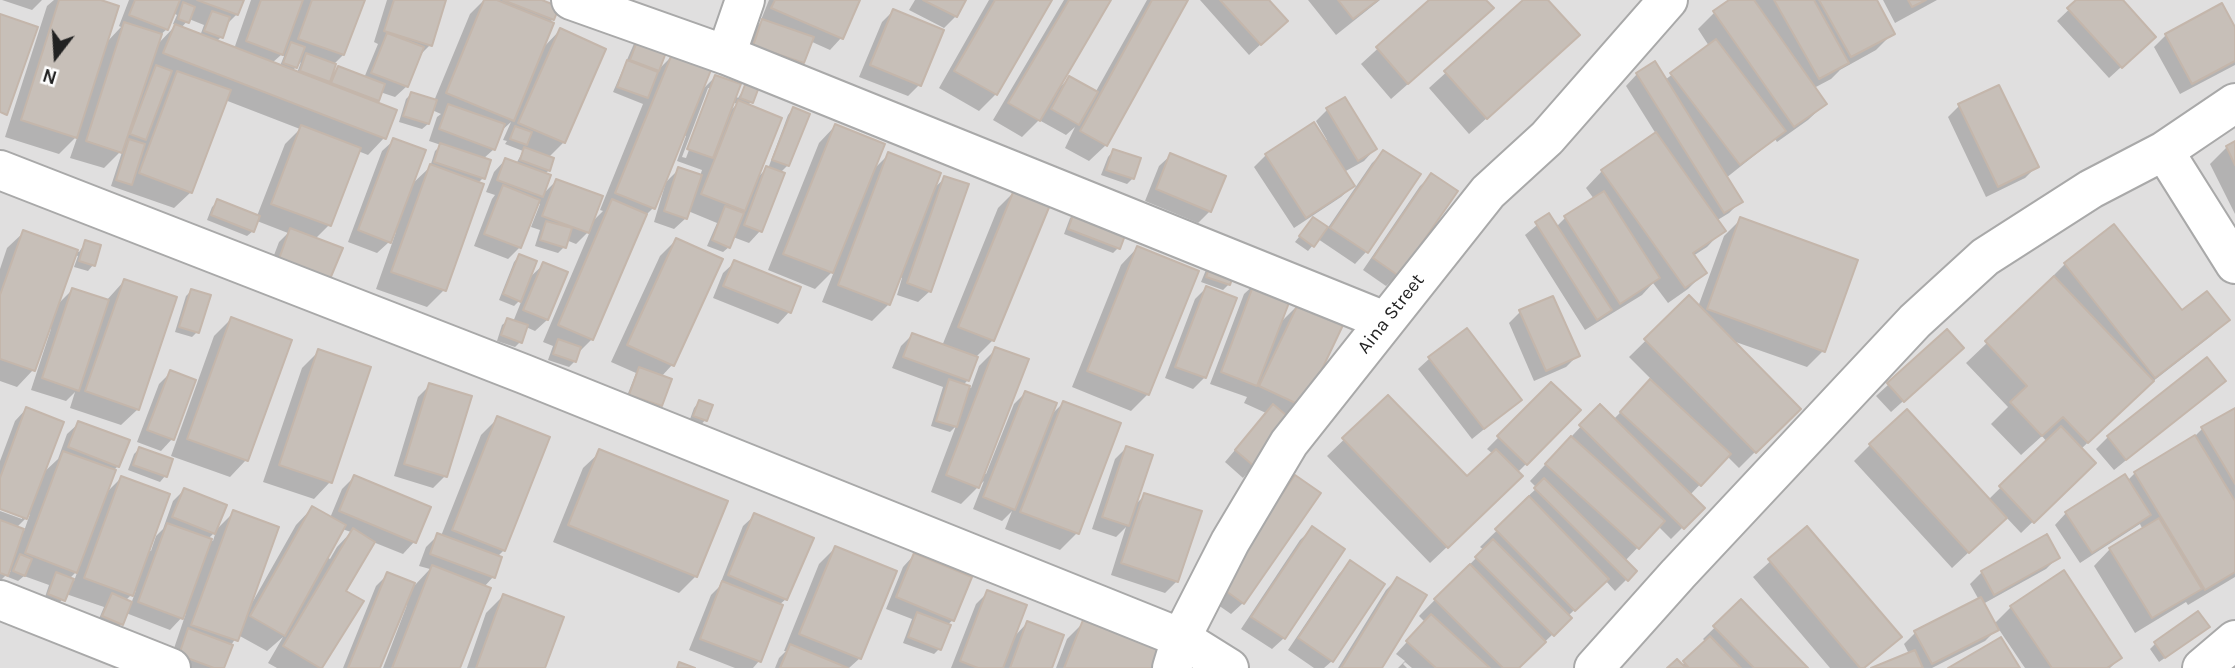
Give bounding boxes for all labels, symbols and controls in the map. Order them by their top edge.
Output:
north arrow [21,21,91,91]
text: N [40,64,60,89]
street label: Aina Street [1353,269,1429,359]

